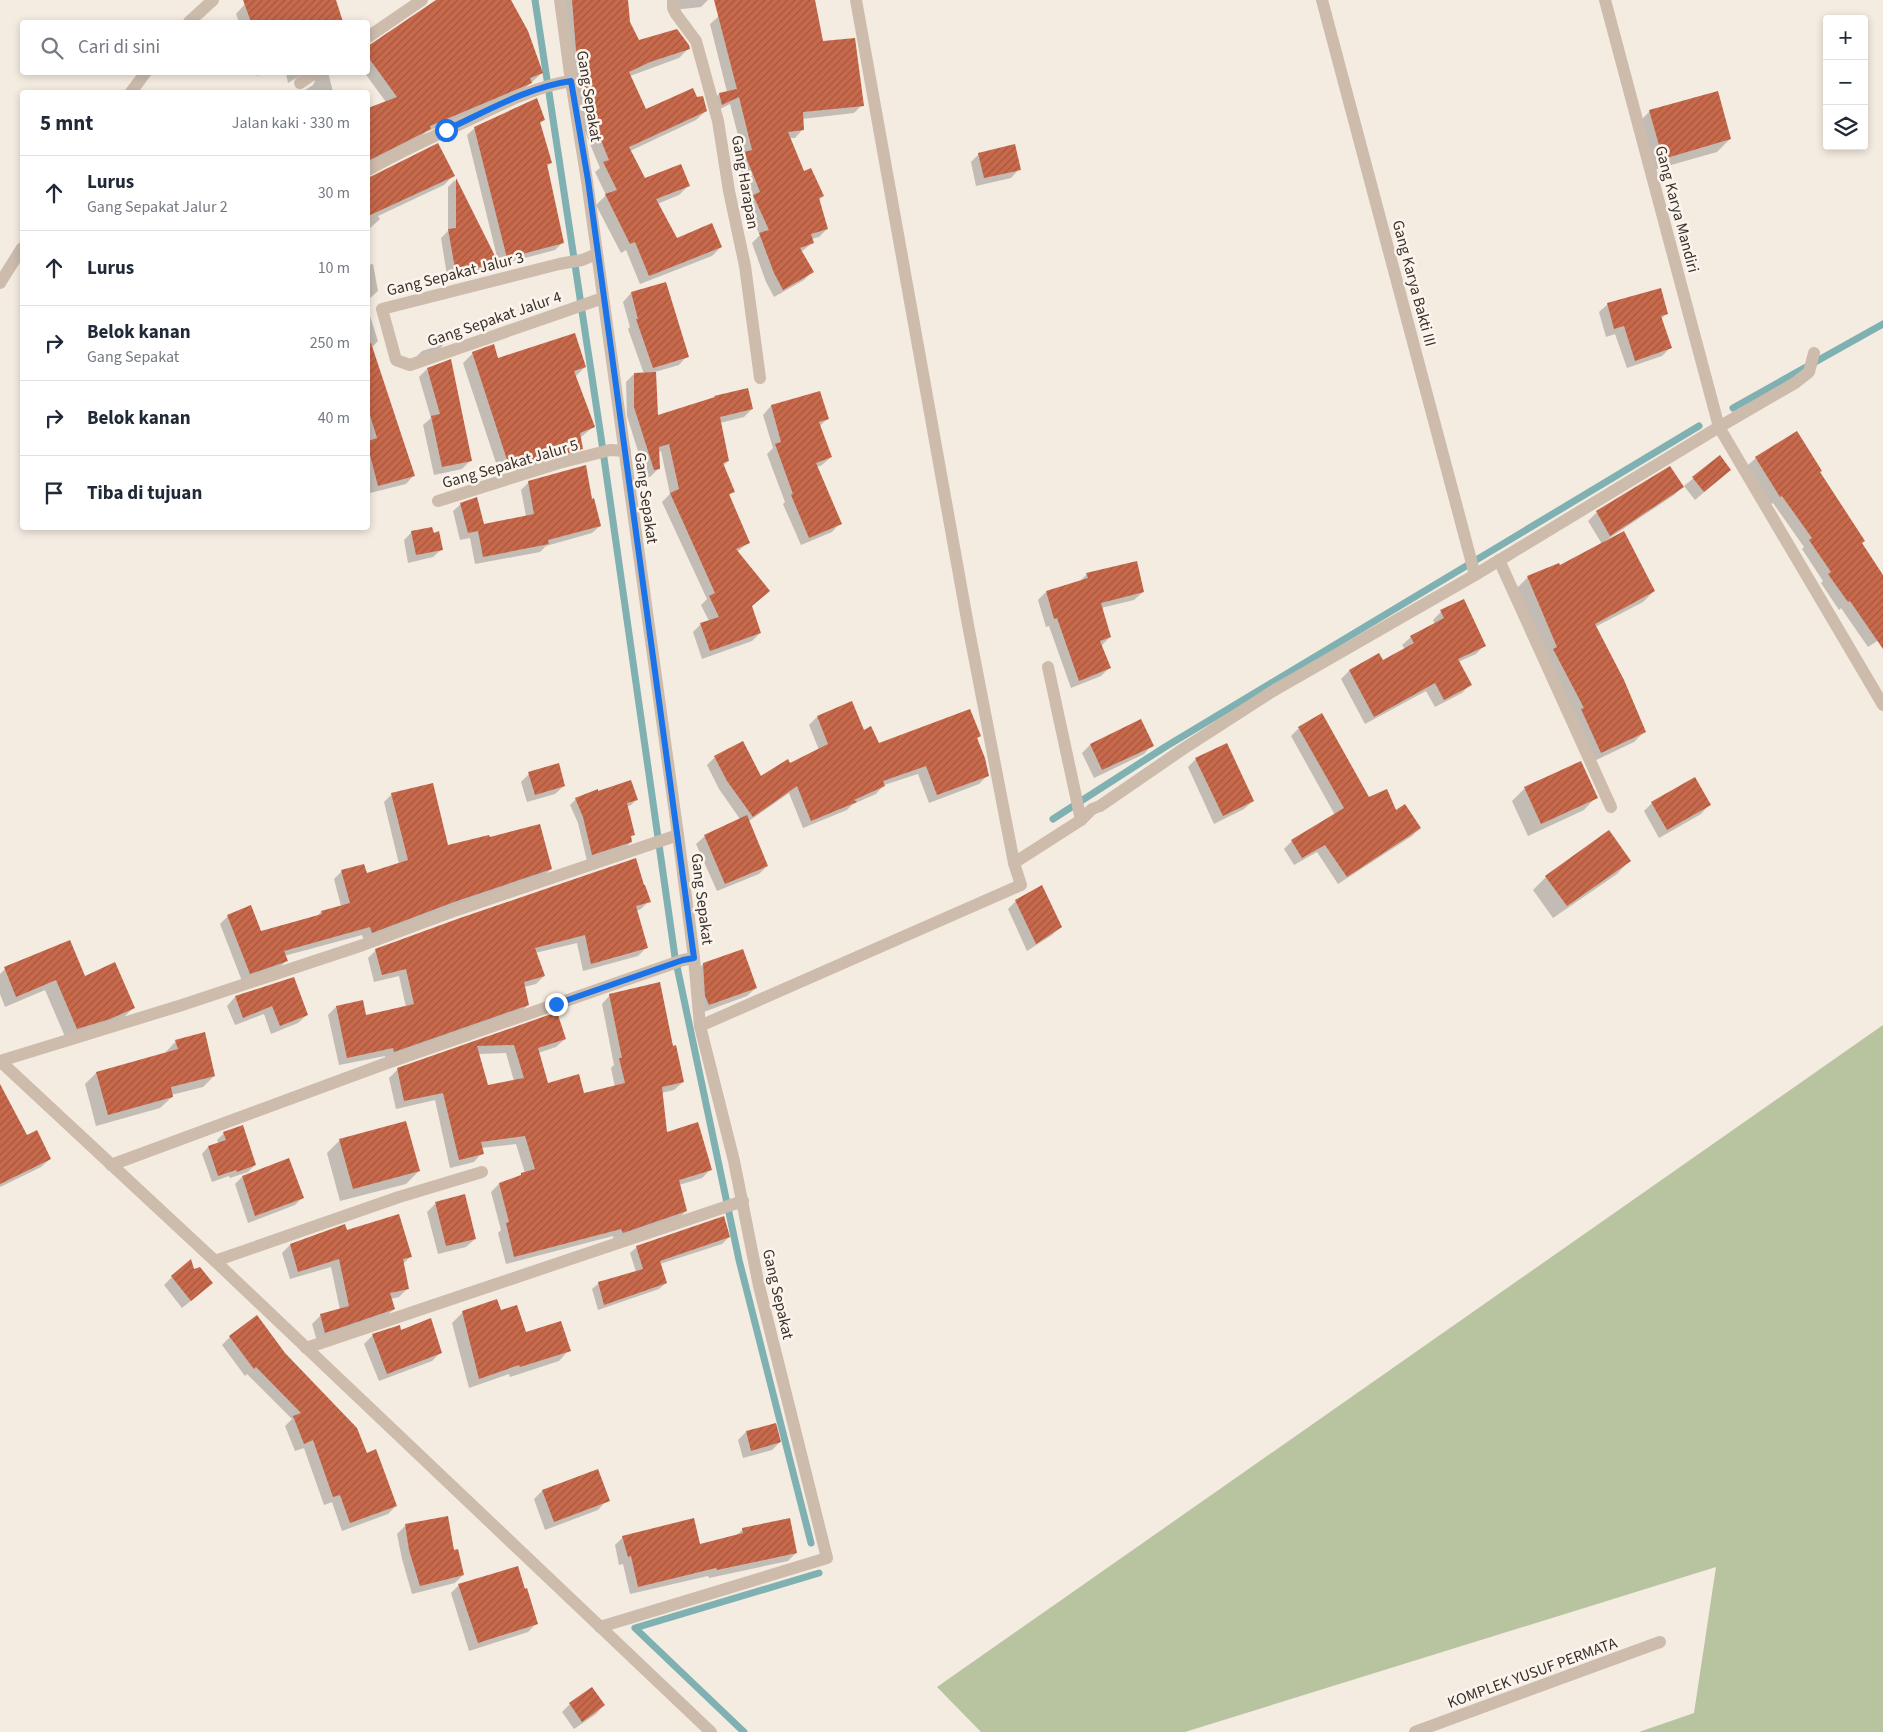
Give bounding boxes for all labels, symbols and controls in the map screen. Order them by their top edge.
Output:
map controls [1823,15,1868,150]
button: + [1823,15,1868,60]
search box [20,20,370,75]
icon: search [38,34,66,62]
text: Cari di sini [78,34,160,61]
street label: Gang Sepakat [571,49,607,144]
button: − [1823,60,1868,105]
button: layers [1823,105,1868,150]
text: 5 mnt [40,108,93,138]
text: Jalan kaki · 330 m [232,112,350,134]
route start [435,119,458,142]
street label: Gang Harapan [726,133,764,231]
street label: Gang Karya Mandiri [1650,143,1705,275]
text: Lurus [87,169,134,196]
icon: ahead [40,179,68,207]
text: 30 m [318,182,350,204]
text: Gang Sepakat Jalur 2 [87,196,228,218]
street label: Gang Karya Bakti III [1387,218,1441,349]
street label: Gang Sepakat Jalur 3 [384,246,526,302]
icon: ahead [40,254,68,282]
text: Lurus [87,255,134,282]
text: 10 m [318,257,350,279]
street label: Gang Sepakat Jalur 4 [424,286,564,352]
text: Belok kanan [87,319,191,346]
icon: right [40,329,68,357]
text: 250 m [310,332,350,354]
text: Gang Sepakat [87,346,179,368]
icon: right [40,404,68,432]
text: Belok kanan [87,405,191,432]
text: 40 m [318,407,350,429]
street label: Gang Sepakat Jalur 5 [440,434,581,494]
street label: Gang Sepakat [629,451,663,546]
icon: arrive [40,479,68,507]
text: Tiba di tujuan [87,480,202,507]
street label: Gang Sepakat [685,852,719,947]
route end [545,993,568,1016]
street label: Gang Sepakat [757,1247,799,1342]
street label: KOMPLEK YUSUF PERMATA [1444,1632,1621,1714]

